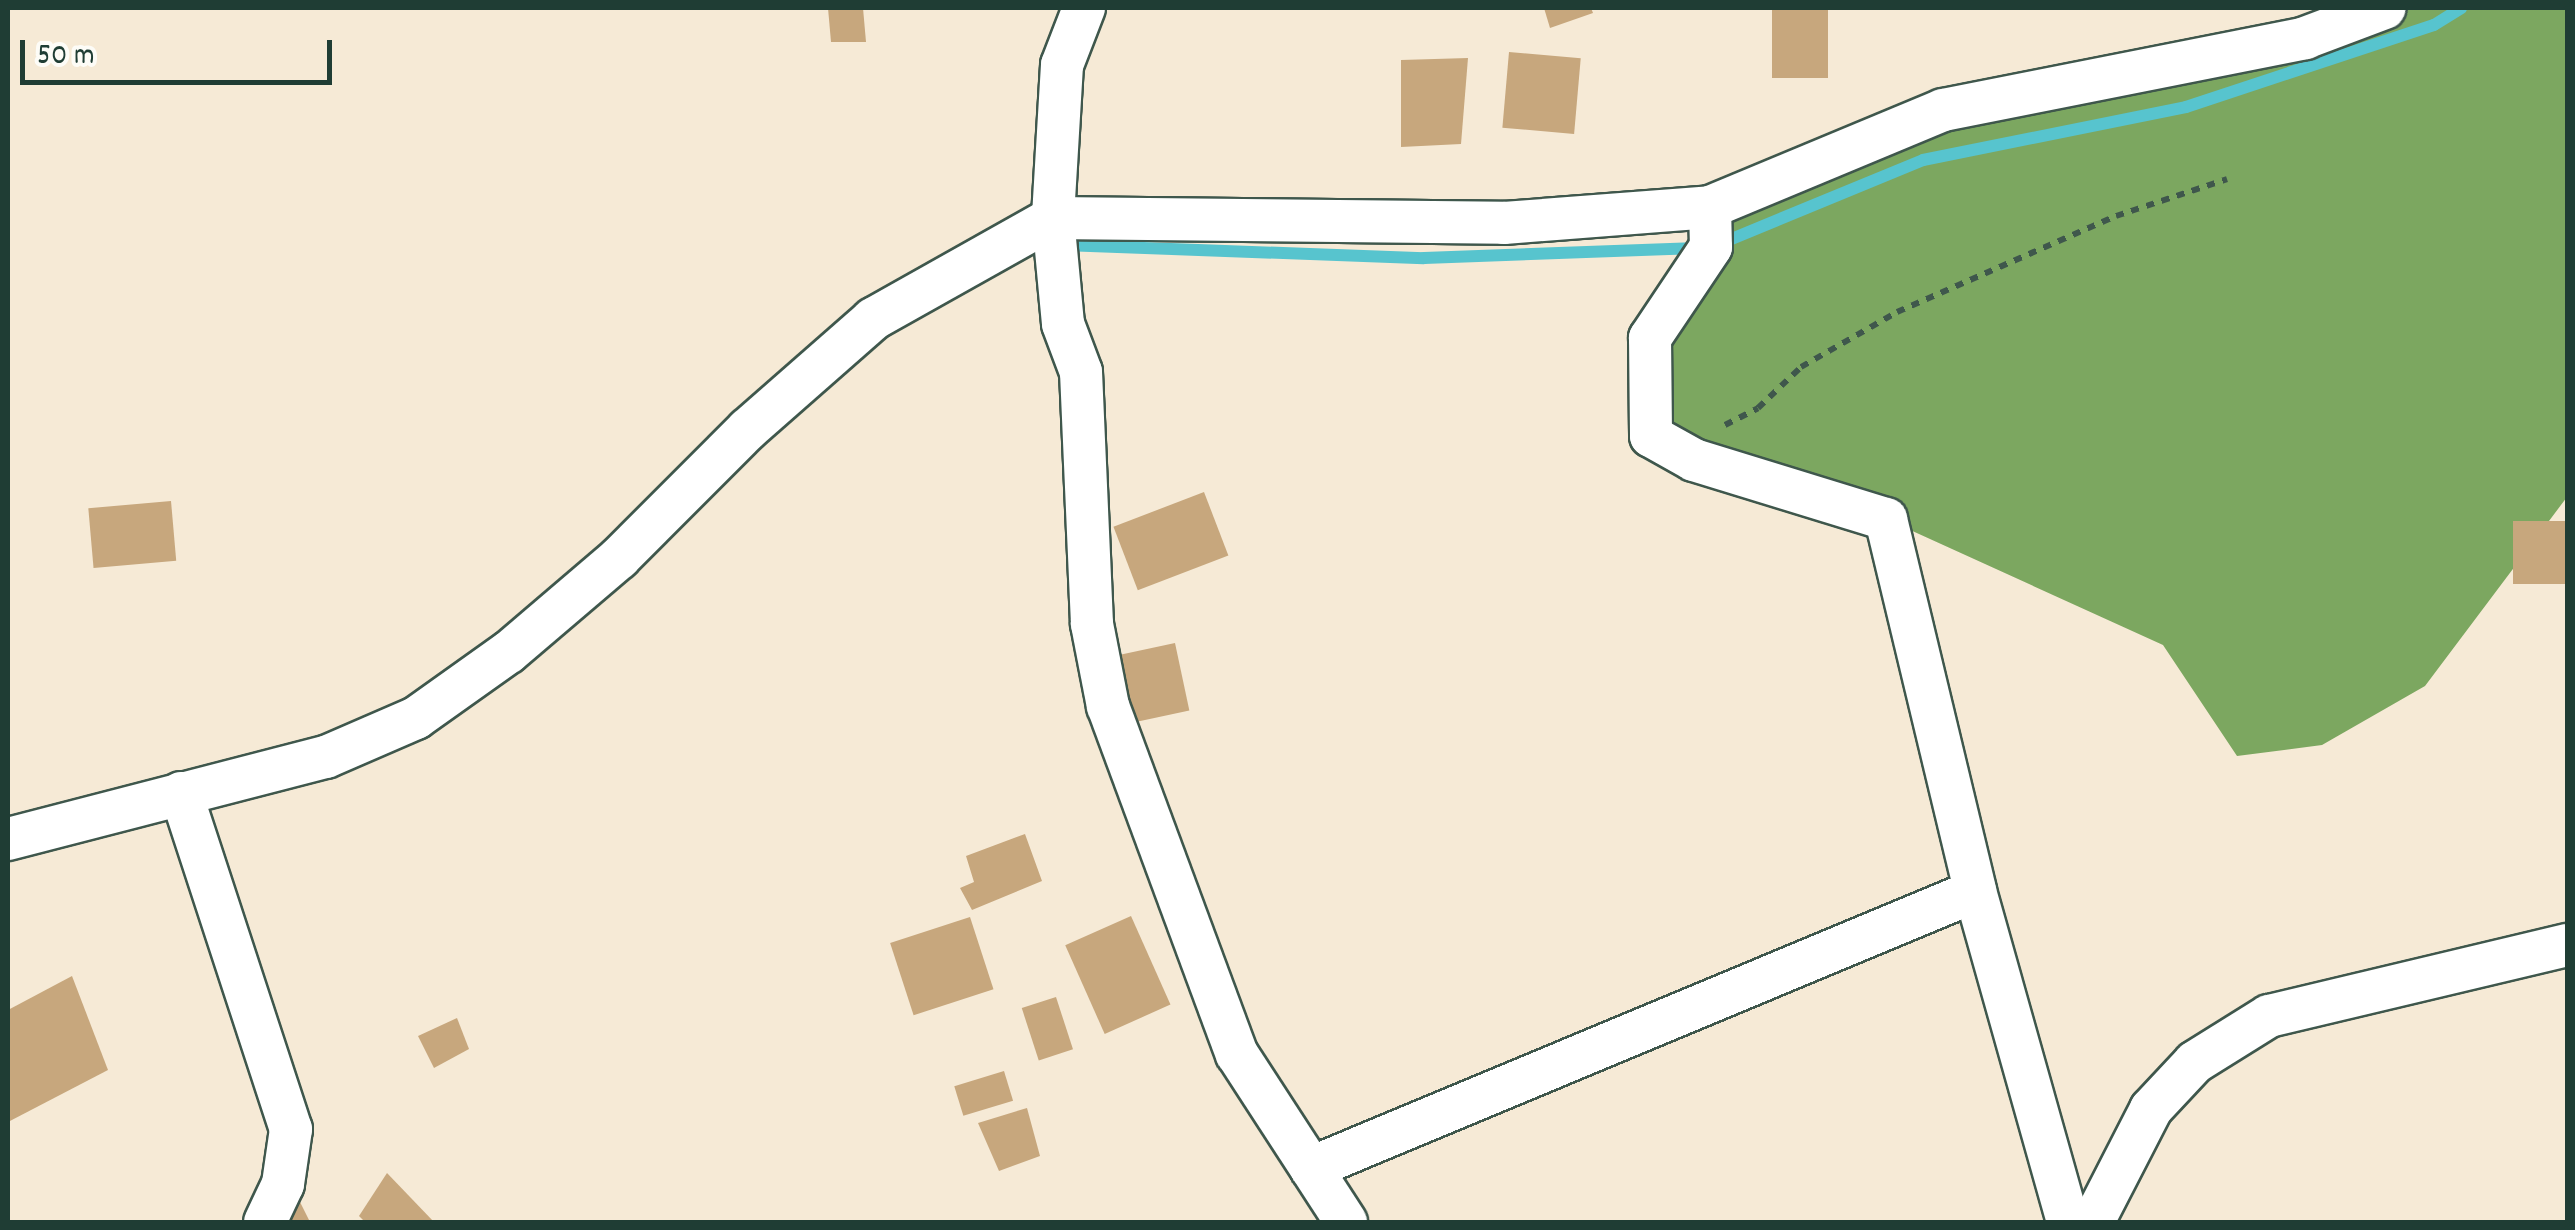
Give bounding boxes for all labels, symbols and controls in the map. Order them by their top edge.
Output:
scale bar [25,20,338,82]
text: 50 m [37,36,95,79]

